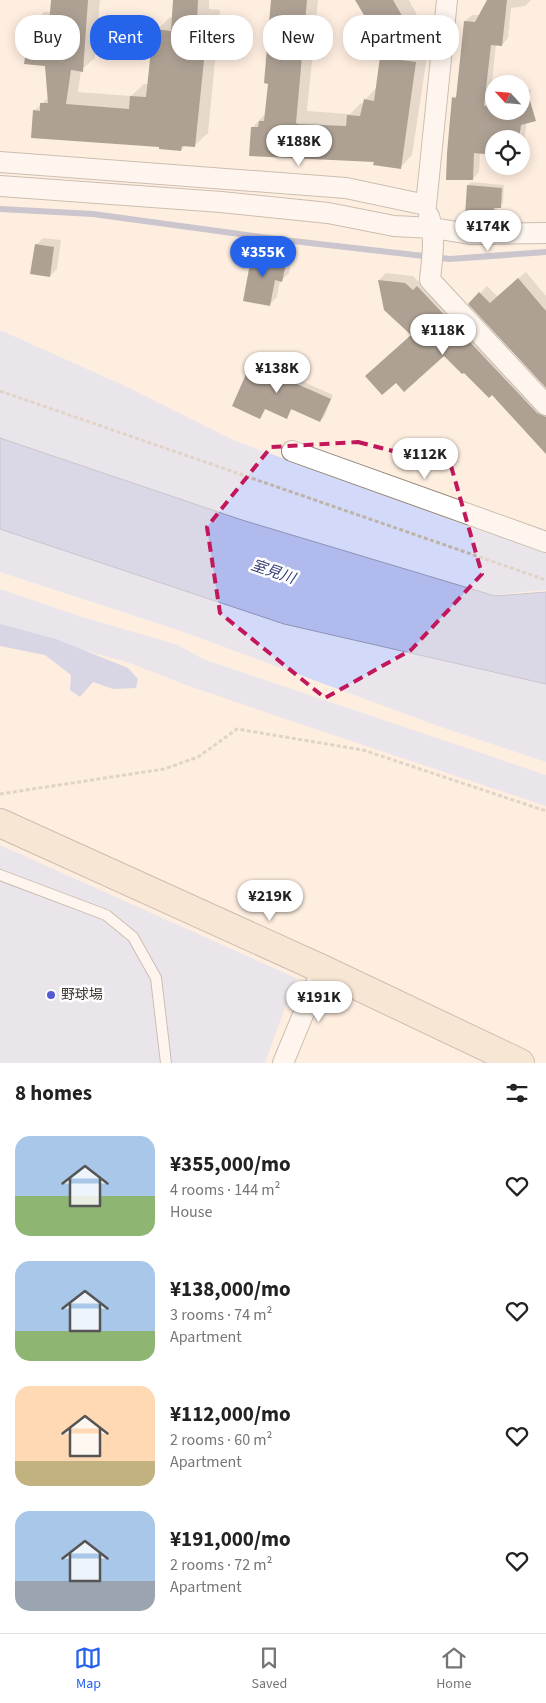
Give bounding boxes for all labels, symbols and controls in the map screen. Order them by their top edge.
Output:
chip: Buy [15,15,80,60]
chip: Rent [90,15,161,60]
chip: Filters [171,15,253,60]
chip: New [263,15,333,60]
chip: Apartment [343,15,459,60]
north arrow [485,75,530,120]
map controls [485,75,530,175]
pin: ¥188K [264,124,334,167]
text: ¥188K [277,130,321,152]
button: locate [485,130,530,175]
pin: ¥174K [453,210,523,252]
text: ¥174K [466,215,510,237]
pin: ¥355K [228,236,298,278]
text: ¥355K [241,241,285,263]
pin: ¥118K [408,314,478,356]
text: ¥118K [421,319,465,341]
pin: ¥138K [242,352,312,394]
text: ¥138K [255,357,299,379]
pin: ¥112K [390,438,460,480]
text: ¥112K [403,443,447,465]
water label: 室見川 [248,555,300,590]
pin: ¥219K [235,880,305,922]
text: ¥219K [248,885,292,907]
pin: ¥191K [284,980,354,1023]
place label: 野球場 [61,985,103,1005]
text: ¥191K [297,986,341,1008]
marker: 野球場 [45,989,57,1001]
text: 8 homes [15,1078,92,1108]
icon: filters [503,1079,531,1107]
text: ¥355,000/mo [170,1149,291,1179]
icon: home [55,1156,115,1216]
icon: heart [503,1172,531,1200]
text: 4 rooms · 144 m² [170,1179,280,1201]
text: House [170,1201,212,1223]
text: ¥138,000/mo [170,1274,291,1304]
icon: home [55,1281,115,1341]
icon: heart [503,1297,531,1325]
text: 3 rooms · 74 m² [170,1304,272,1326]
text: Apartment [170,1326,242,1348]
text: ¥112,000/mo [170,1399,291,1429]
icon: home [55,1406,115,1466]
icon: heart [503,1422,531,1450]
text: 2 rooms · 60 m² [170,1429,272,1451]
text: Apartment [170,1451,242,1473]
text: ¥191,000/mo [170,1524,291,1554]
icon: home [55,1531,115,1591]
icon: heart [503,1547,531,1575]
text: 2 rooms · 72 m² [170,1554,272,1576]
text: Apartment [170,1576,242,1598]
tab: Map [74,1644,102,1694]
tab: Saved [251,1644,287,1694]
tab: Home [436,1644,471,1694]

